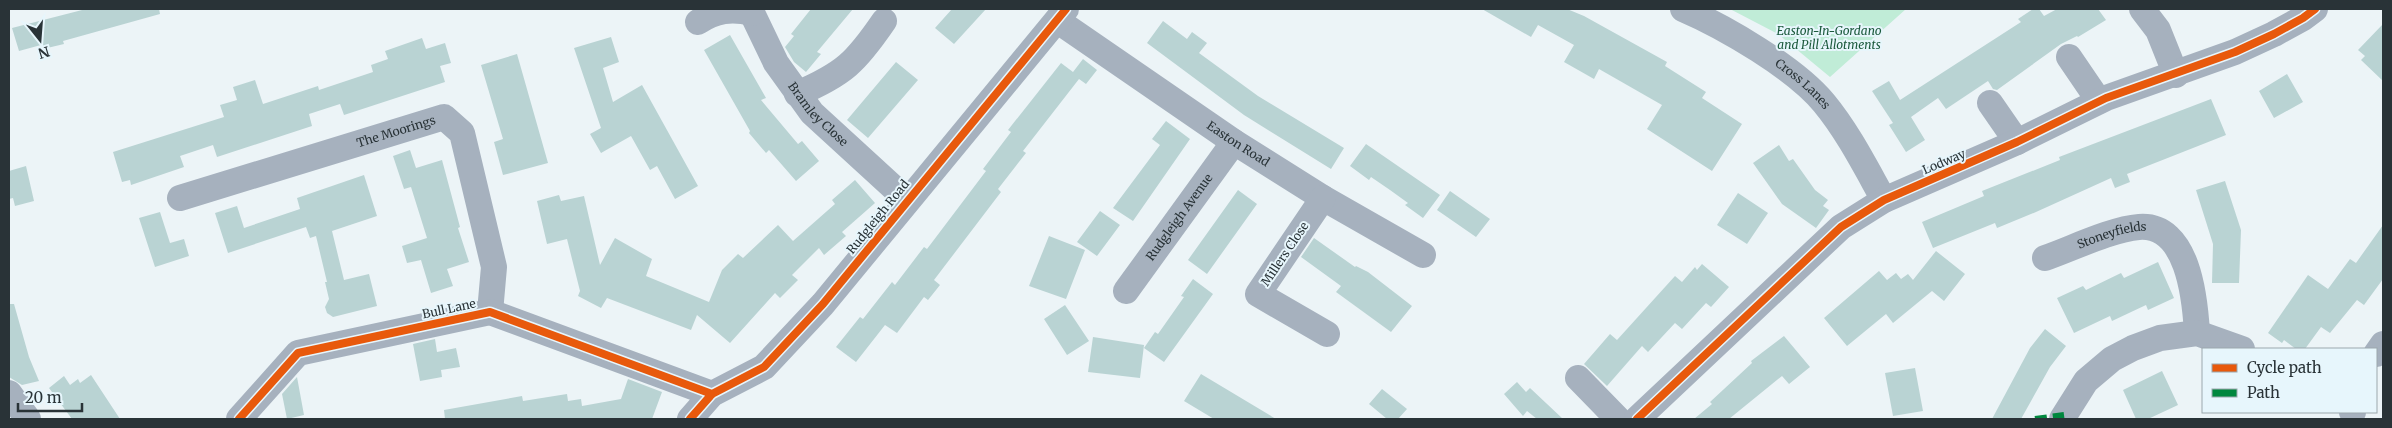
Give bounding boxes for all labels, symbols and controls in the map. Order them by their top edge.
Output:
north arrow [15,15,65,65]
park label: Easton-In-Gordano and Pill Allotments [1776,23,1882,52]
text: N [36,42,52,63]
street label: Cross Lanes [1772,55,1834,112]
street label: Bramley Close [785,79,851,149]
street label: The Moorings [355,112,437,150]
street label: Easton Road [1204,118,1272,169]
street label: Lodway [1920,146,1968,177]
street label: Rudgleigh Avenue [1142,171,1216,263]
street label: Rudgleigh Road [843,177,912,257]
street label: Millers Close [1258,219,1312,289]
street label: Stoneyfields [2075,219,2147,252]
street label: Bull Lane [421,296,477,321]
legend [2202,348,2377,413]
text: Cycle path [2247,358,2322,377]
scale bar [18,380,81,412]
text: Path [2247,383,2280,402]
text: 20 m [25,388,62,407]

